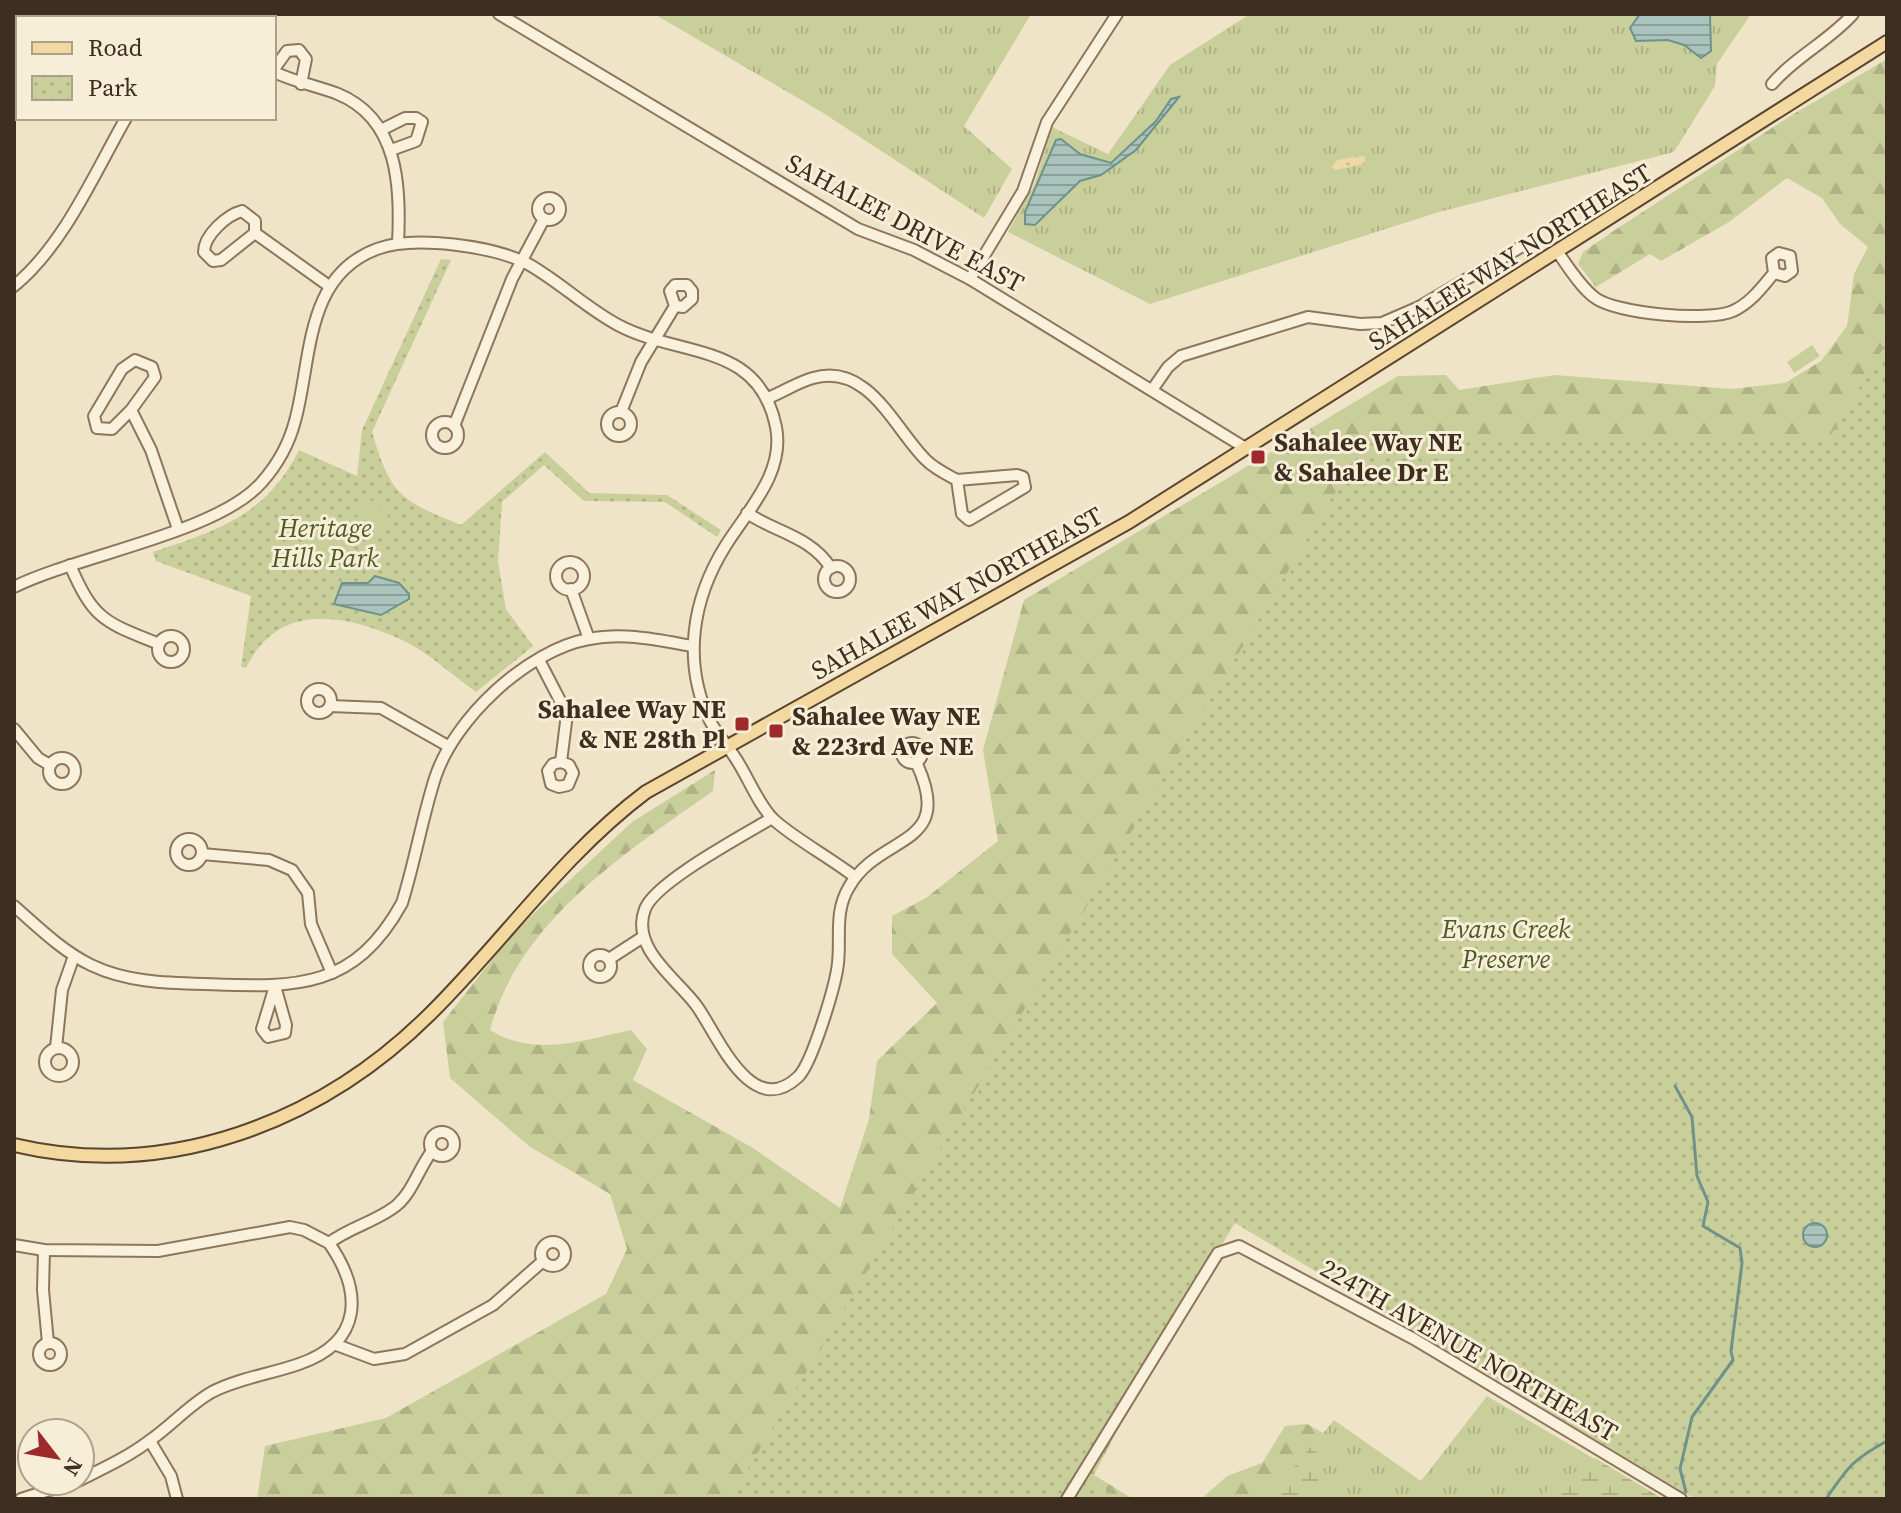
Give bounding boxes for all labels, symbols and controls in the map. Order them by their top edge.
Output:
legend [16,16,276,120]
text: Road [88,31,143,64]
text: Park [88,71,138,104]
street label: SAHALEE DRIVE EAST [780,145,1031,301]
street label: SAHALEE WAY NORTHEAST [1361,155,1659,359]
place label: Sahalee Way NE & Sahalee Dr E [1274,424,1462,490]
marker: Sahalee Way NE & Sahalee Dr E [1249,448,1267,466]
street label: SAHALEE WAY NORTHEAST [805,498,1109,688]
park label: Heritage Hills Park [270,510,379,576]
place label: Sahalee Way NE & NE 28th Pl [538,691,726,757]
place label: Sahalee Way NE & 223rd Ave NE [792,698,980,764]
marker: Sahalee Way NE & NE 28th Pl [733,715,751,733]
marker: Sahalee Way NE & 223rd Ave NE [767,722,785,740]
park label: Evans Creek Preserve [1441,911,1571,977]
street label: 224TH AVENUE NORTHEAST [1314,1250,1625,1450]
north arrow [16,1417,96,1497]
text: N [56,1453,90,1482]

